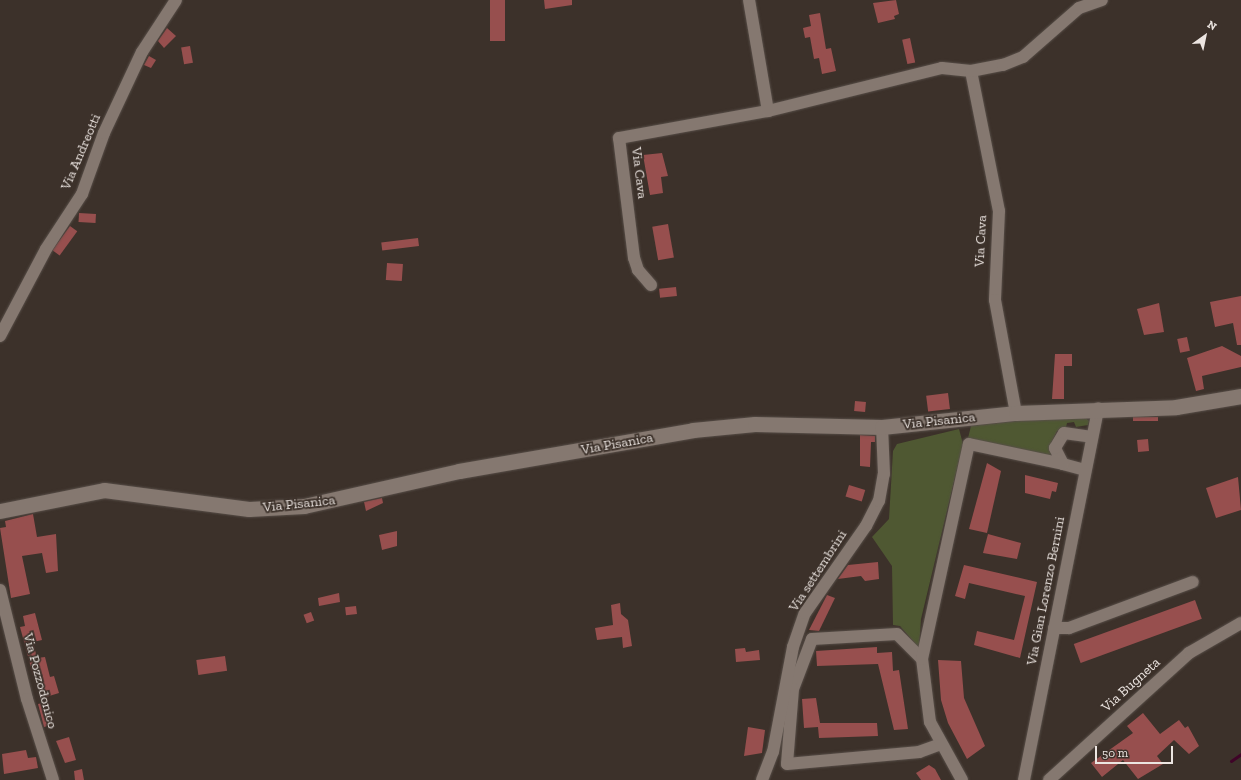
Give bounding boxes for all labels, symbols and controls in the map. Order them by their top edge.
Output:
north arrow [1185,16,1225,56]
text: N [1205,18,1219,33]
street label: Via Andreotti [57,111,105,193]
street label: Via Cava [627,146,651,200]
street label: Via Cava [971,215,991,267]
street label: Via Pisanica [902,409,976,433]
street label: Via Pisanica [580,429,654,459]
street label: Via Pisanica [262,492,336,516]
street label: Via Gian Lorenzo Bernini [1023,515,1069,667]
street label: Via settembrini [785,527,851,615]
street label: Via Pozzodonico [19,631,61,731]
street label: Via Bugneta [1098,654,1164,716]
scale bar [1097,738,1175,764]
text: 50 m [1102,746,1128,760]

